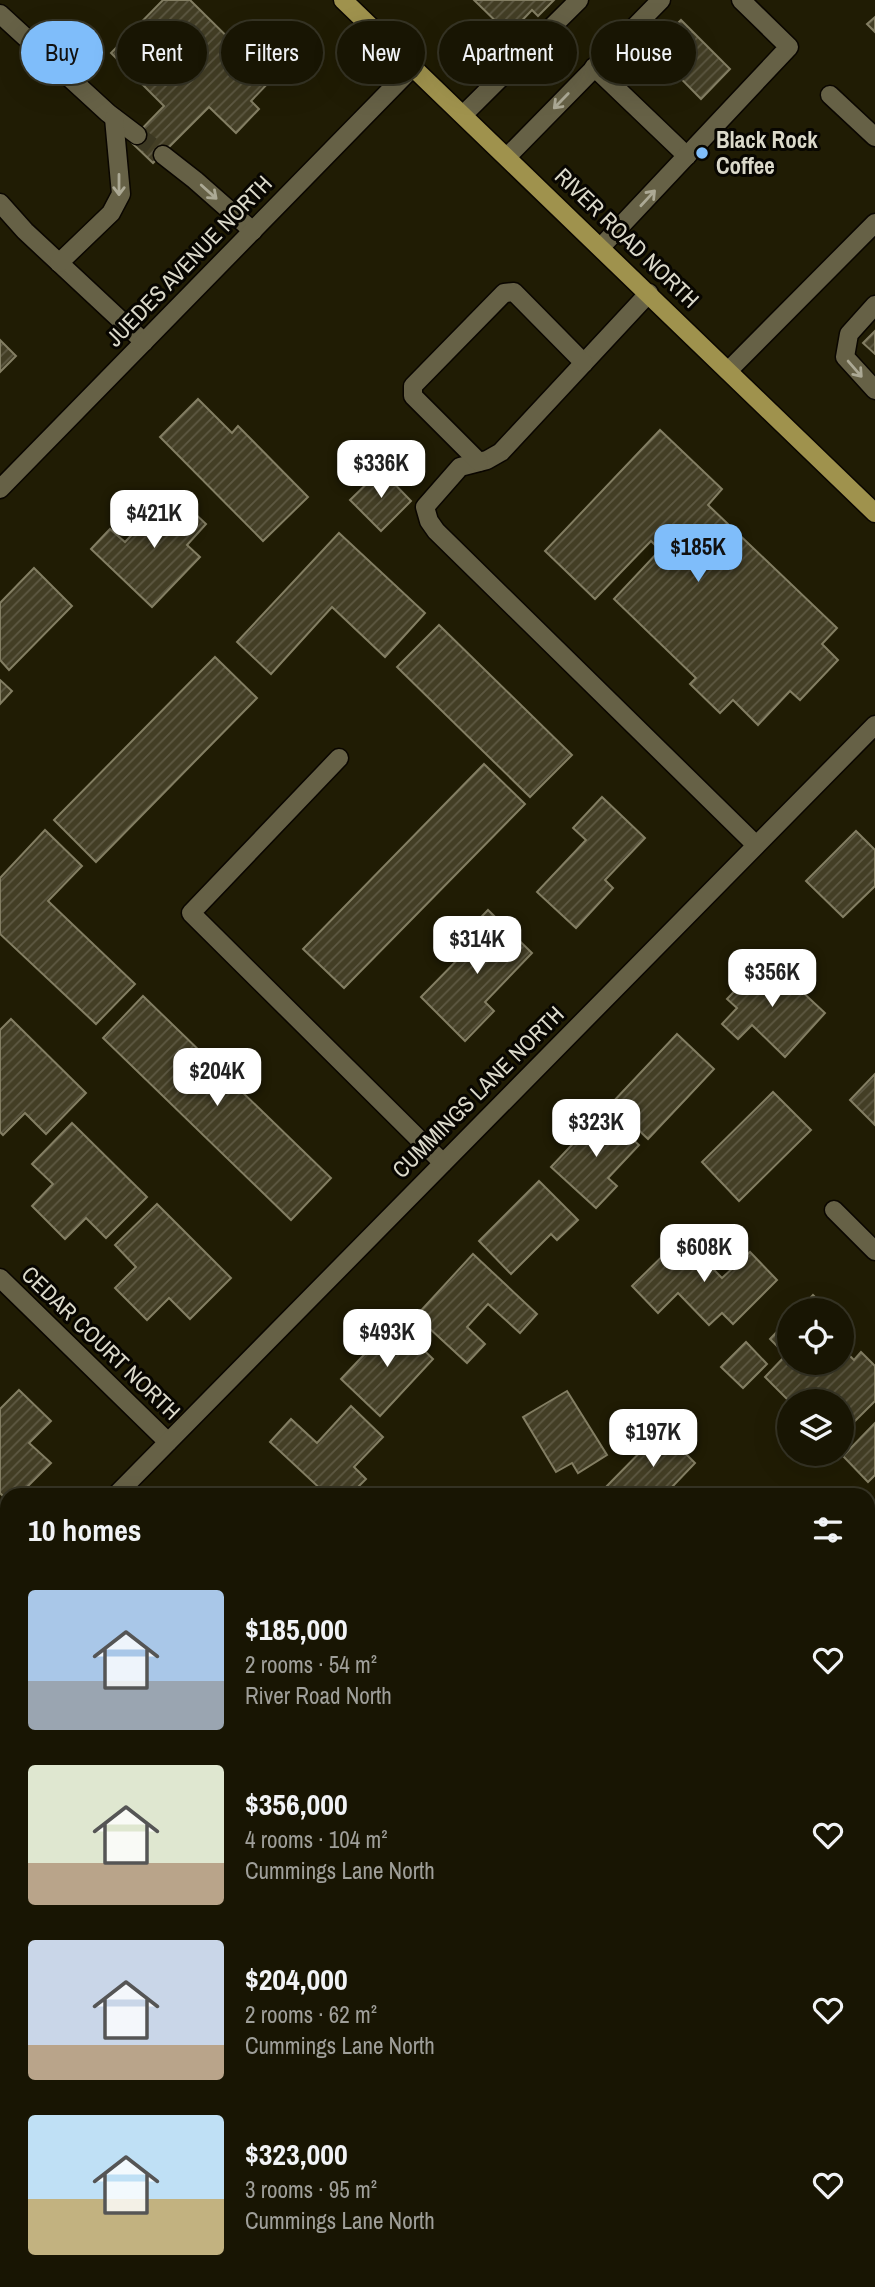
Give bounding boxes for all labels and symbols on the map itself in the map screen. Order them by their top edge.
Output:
one-way arrow [553,92,570,109]
place label: Black Rock Coffee [716,124,818,181]
marker: Black Rock Coffee [694,145,710,161]
street label: RIVER ROAD NORTH [548,161,706,315]
street label: JUEDES AVENUE NORTH [99,168,279,353]
one-way arrow [112,173,126,196]
one-way arrow [200,184,218,200]
one-way arrow [639,190,656,207]
one-way arrow [847,359,863,377]
pin: $336K [332,440,430,500]
pin: $421K [105,490,203,550]
pin: $185K [649,524,747,584]
pin: $314K [428,916,526,976]
pin: $356K [723,950,821,1009]
street label: CUMMINGS LANE NORTH [385,999,570,1184]
pin: $204K [168,1048,266,1108]
pin: $323K [547,1100,645,1159]
pin: $608K [655,1224,753,1284]
street label: CEDAR COURT NORTH [15,1259,188,1427]
pin: $493K [338,1310,436,1369]
pin: $197K [604,1410,702,1469]

